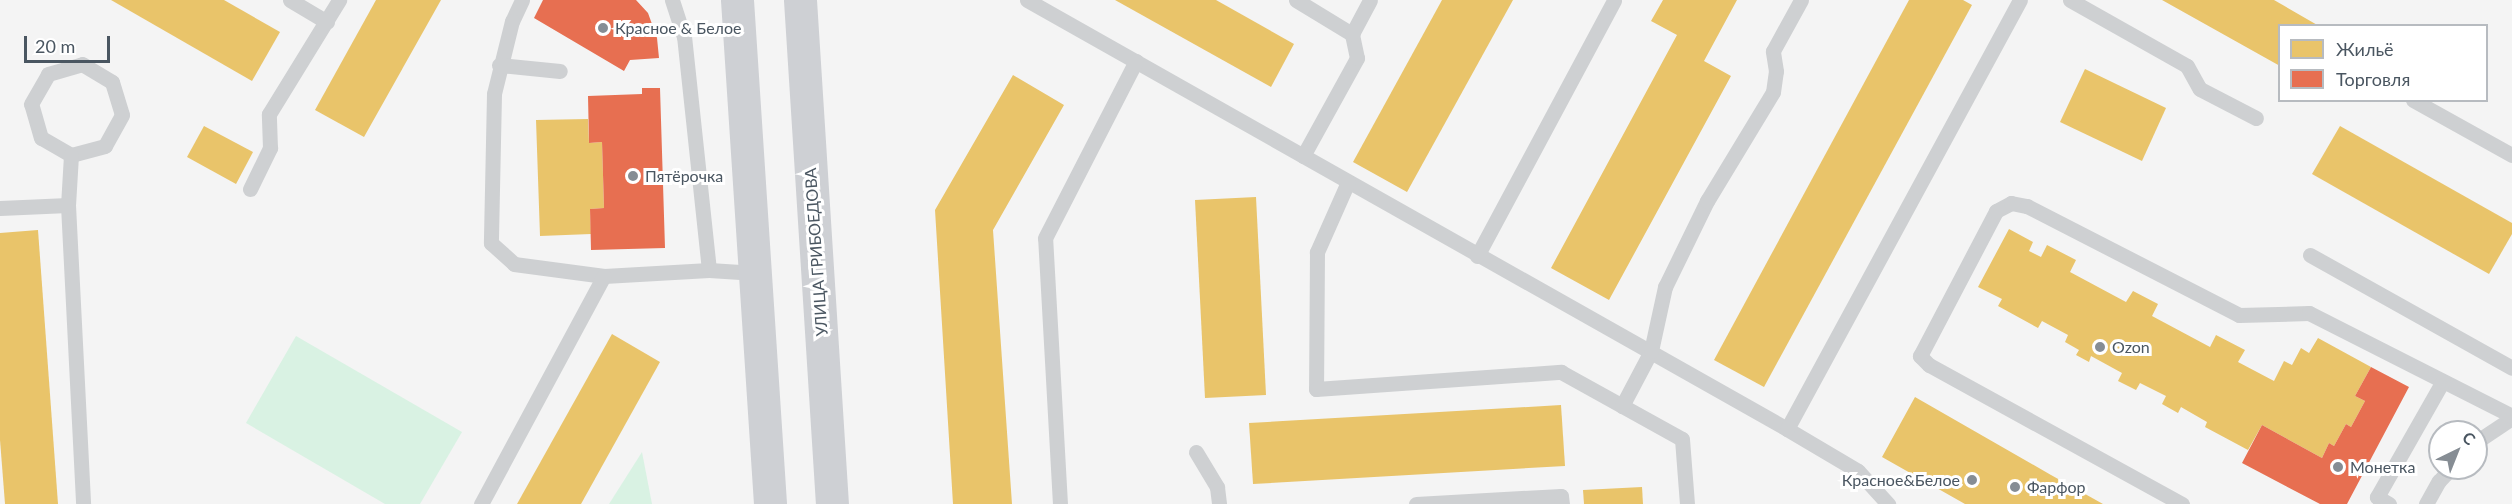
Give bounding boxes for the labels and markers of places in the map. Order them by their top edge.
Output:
place label: Красное & Белое [615,18,741,38]
marker: Красное & Белое [596,21,610,35]
place label: Пятёрочка [645,166,723,186]
marker: Пятёрочка [626,169,640,183]
place label: Ozon [2112,337,2150,357]
marker: Ozon [2093,340,2107,354]
place label: Монетка [2350,457,2415,477]
marker: Монетка [2331,460,2345,474]
place label: Красное&Белое [1842,470,1960,490]
marker: Красное&Белое [1965,473,1979,487]
place label: Фарфор [2027,477,2086,497]
marker: Фарфор [2008,480,2022,494]

